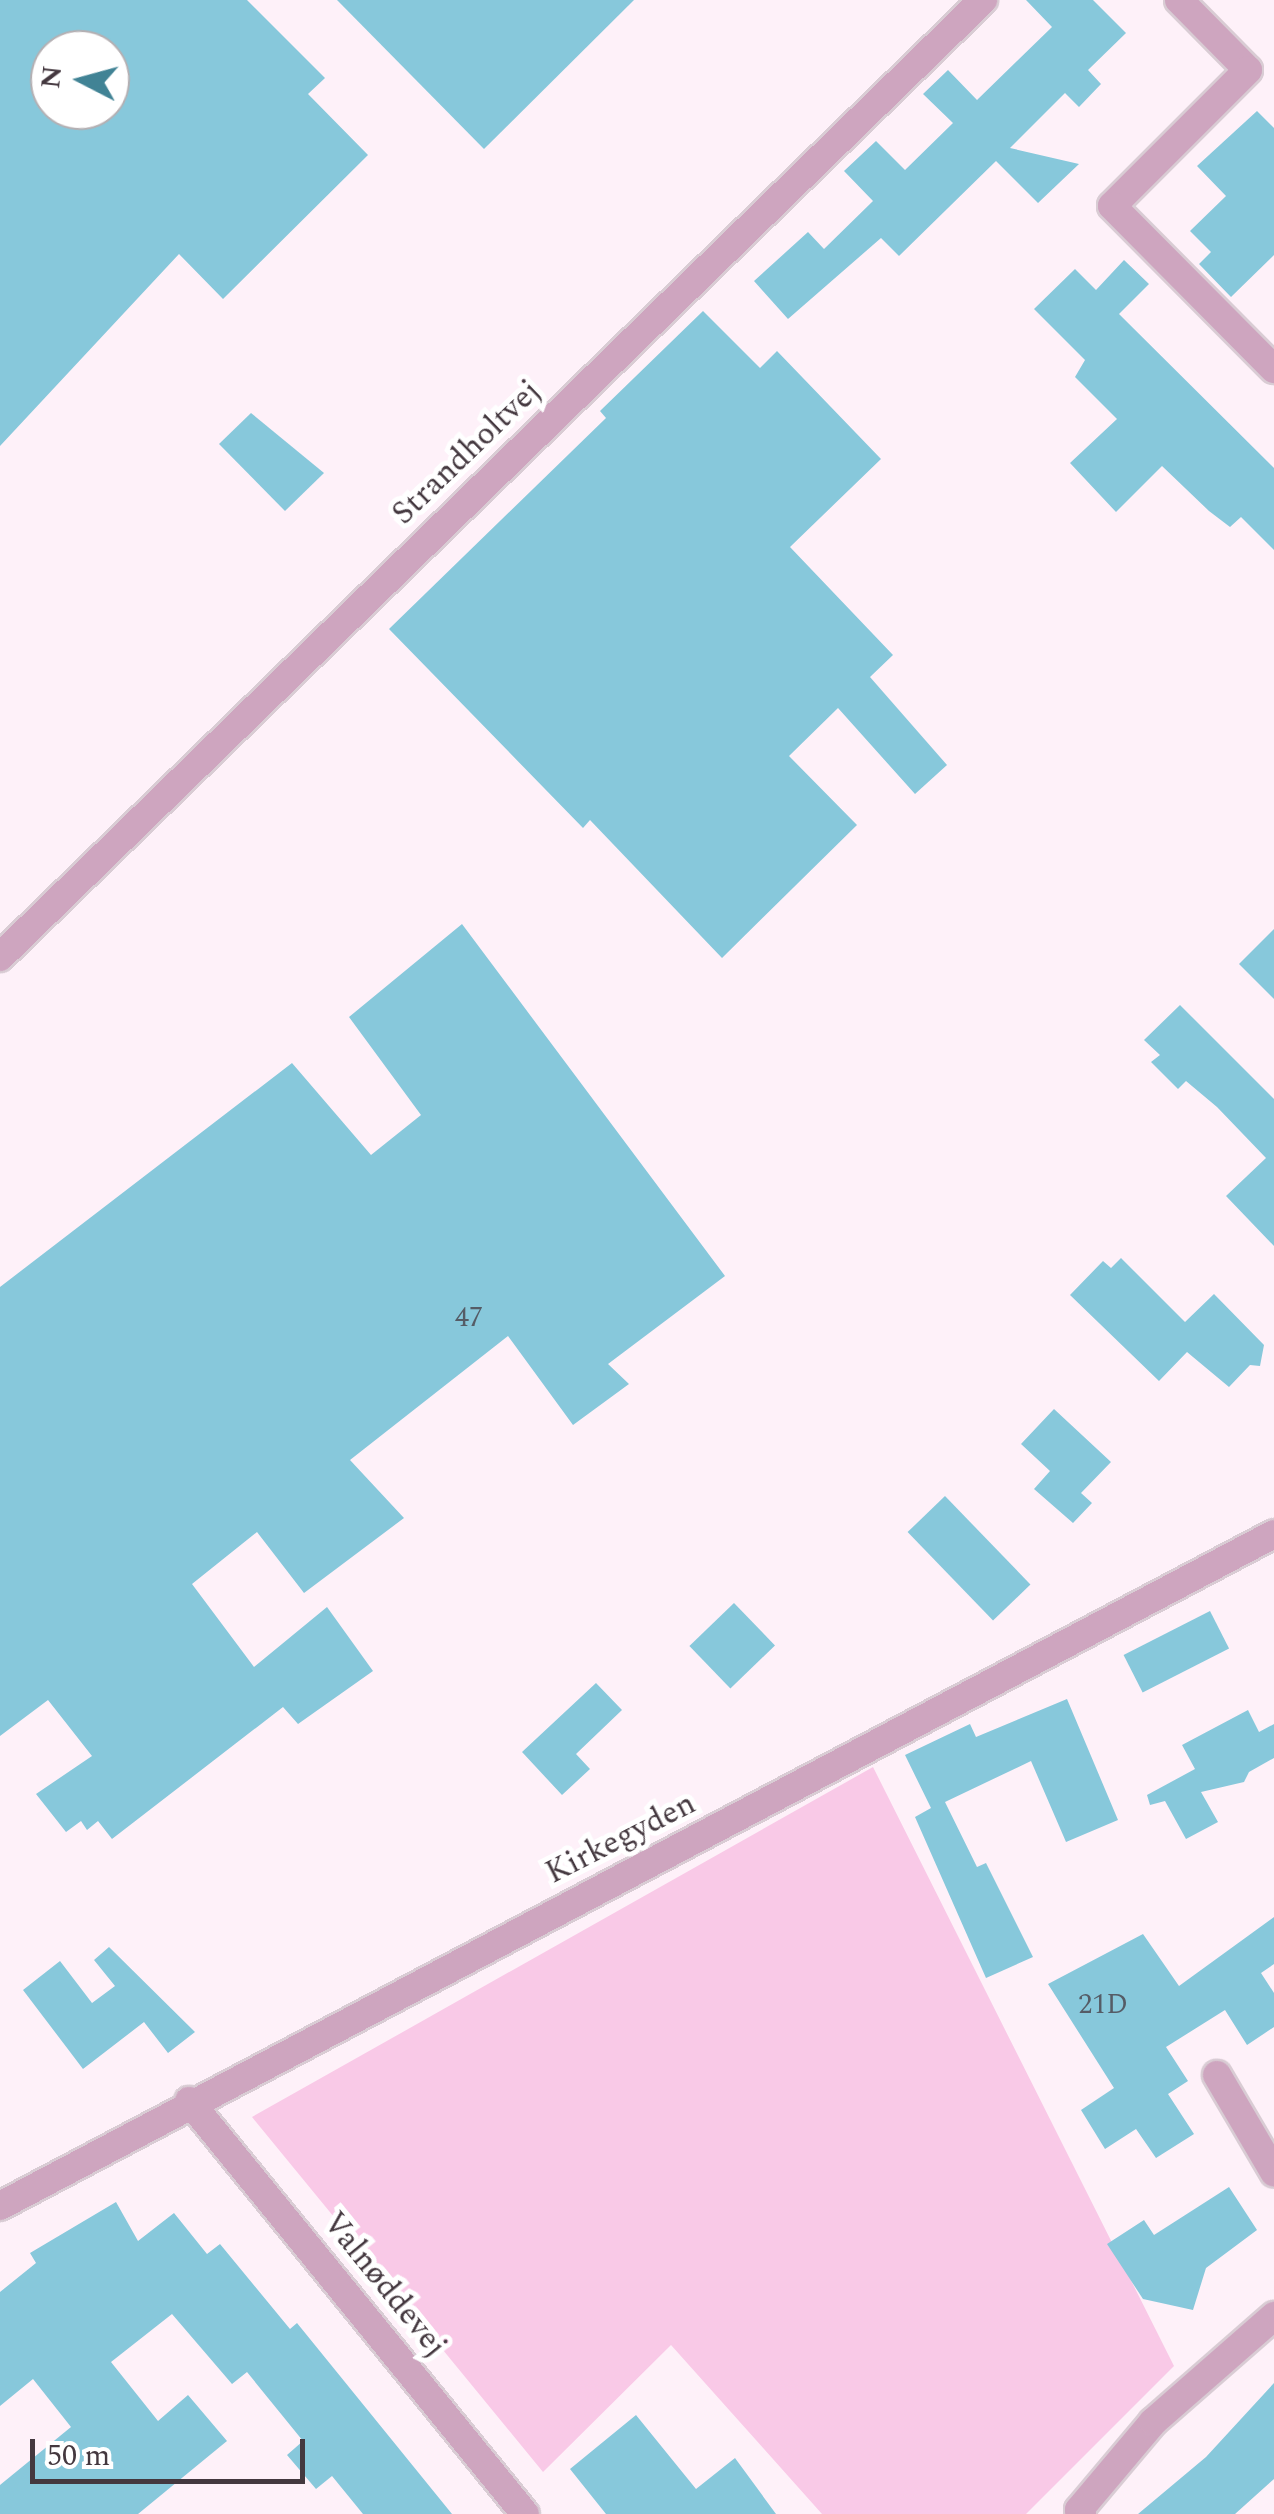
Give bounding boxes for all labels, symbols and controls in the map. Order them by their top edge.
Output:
north arrow [30,30,130,130]
text: N [29,63,74,91]
street label: Strandholtvej [385,373,549,533]
house number: 47 [455,1301,483,1335]
street label: Kirkegyden [540,1785,702,1893]
house number: 21D [1078,1988,1128,2022]
street label: Valnøddevej [314,2205,454,2365]
scale bar [35,2419,310,2481]
text: 50 m [47,2433,110,2479]

